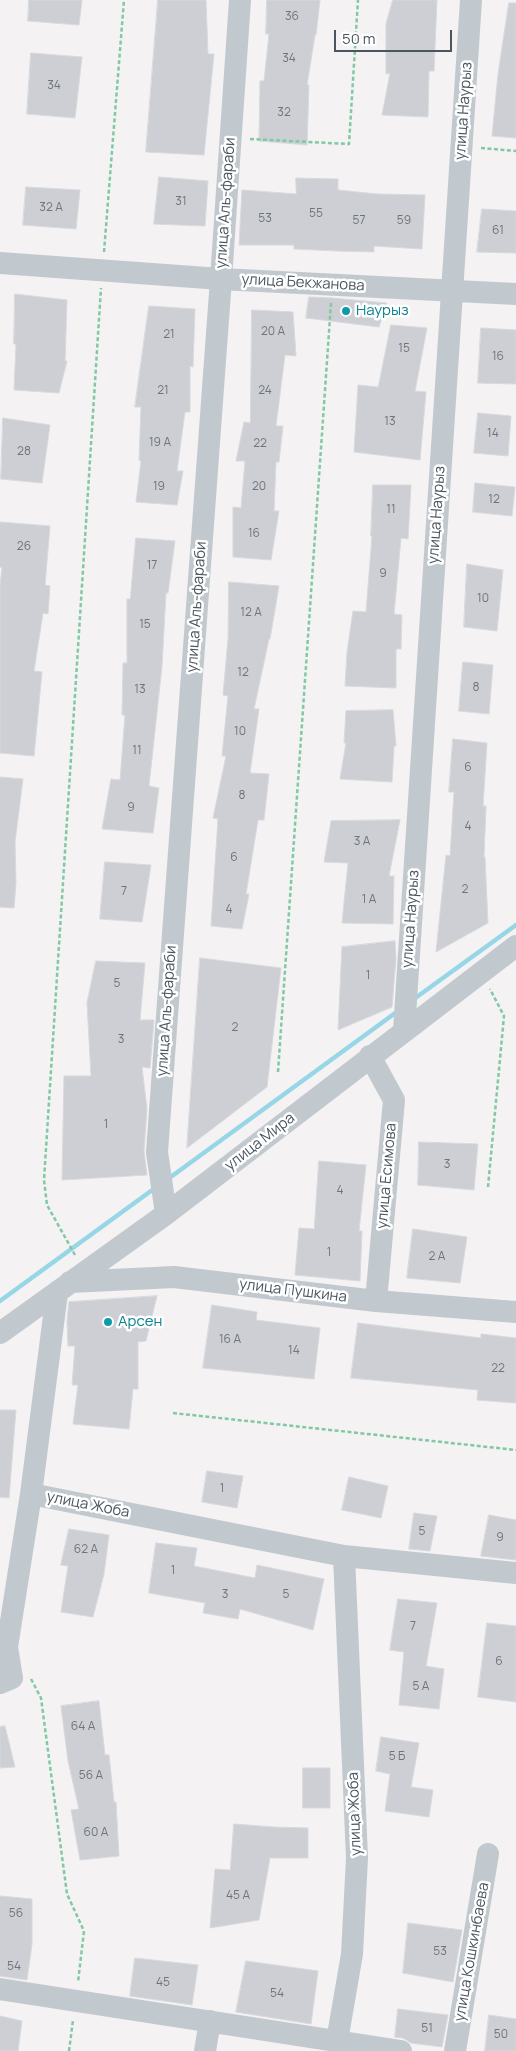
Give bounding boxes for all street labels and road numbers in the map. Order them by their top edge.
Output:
street label: улица Наурыз [452,62,476,160]
street label: улица Аль-фараби [212,137,240,269]
street label: улица Бекжанова [241,271,365,295]
street label: улица Наурыз [425,466,449,564]
street label: улица Аль-фараби [183,541,211,673]
street label: улица Наурыз [399,870,423,968]
street label: улица Аль-фараби [153,945,181,1077]
street label: улица Мира [221,1109,299,1175]
street label: улица Есимова [373,1122,401,1230]
street label: улица Пушкина [238,1275,348,1307]
street label: улица Жоба [45,1488,131,1522]
street label: улица Жоба [345,1772,365,1856]
street label: улица Кошкинбаева [451,1881,493,2023]

